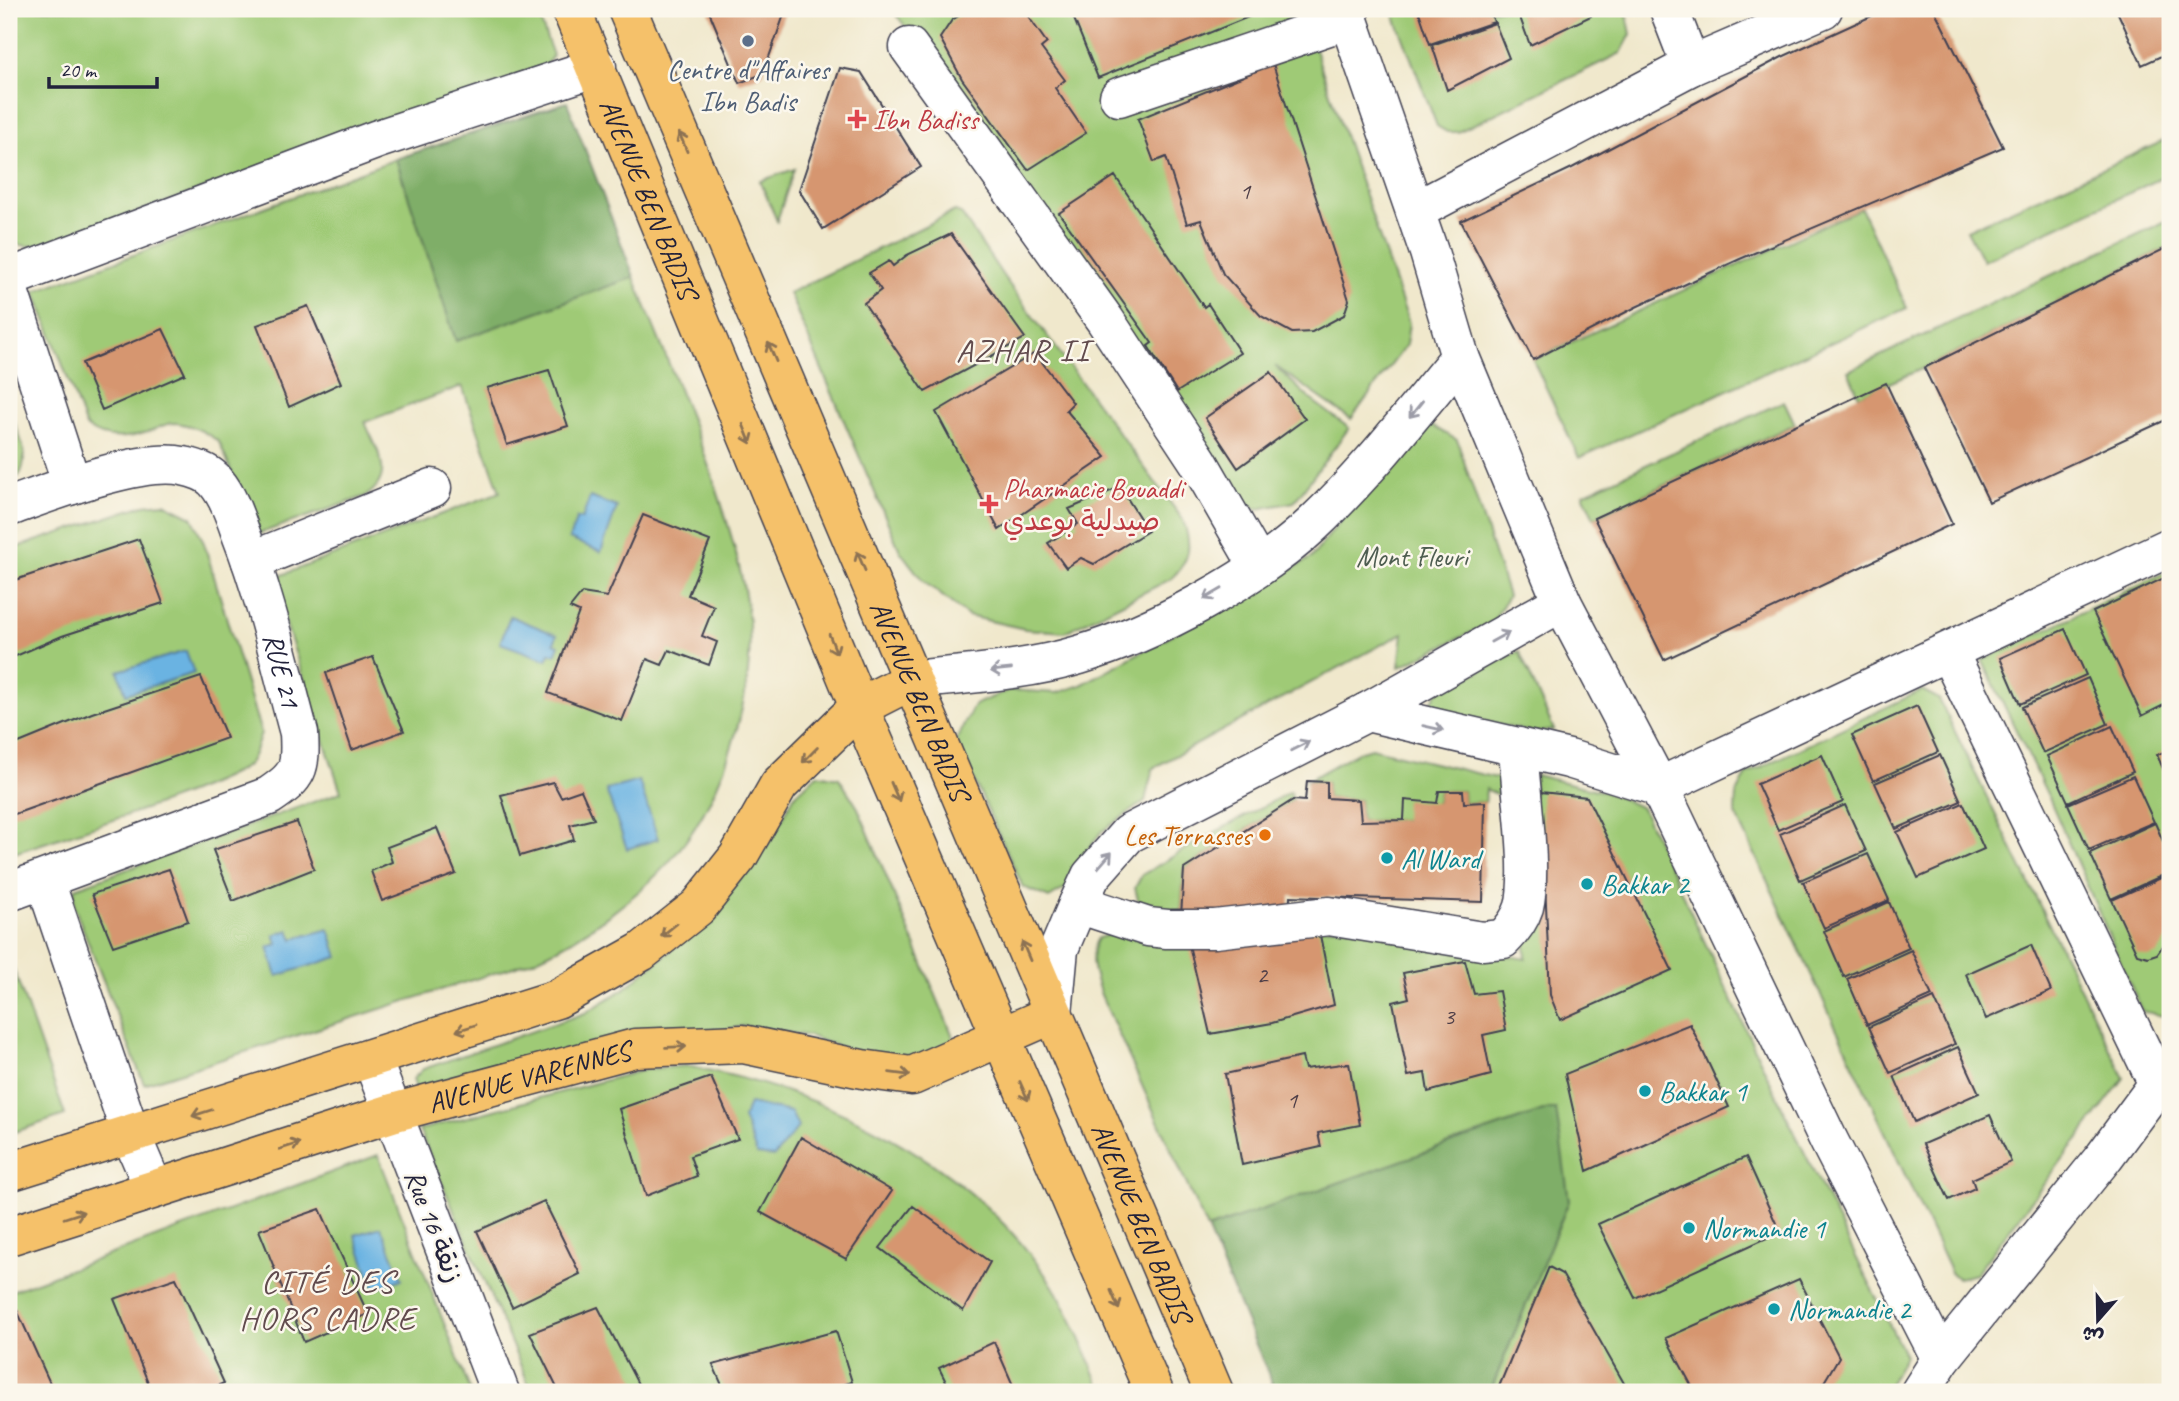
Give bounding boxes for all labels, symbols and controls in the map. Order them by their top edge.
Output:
marker: Centre d"Affaires Ibn Badis [740,33,756,49]
scale bar [49,46,158,90]
place label: Centre d"Affaires Ibn Badis [667,52,831,119]
text: 20 m [60,57,98,83]
street label: AVENUE BEN BADIS [592,94,708,309]
place label: Ibn Badiss [873,102,981,137]
marker: Ibn Badiss [847,109,867,129]
one-way arrow [676,132,689,154]
house number: 1 [1240,176,1252,206]
district label: AZHAR II [956,330,1095,371]
one-way arrow [765,341,778,363]
one-way arrow [1408,400,1424,418]
one-way arrow [741,423,754,444]
place label: Pharmacie Bouaddi صيدلية بوعدي [1003,471,1188,541]
marker: Pharmacie Bouaddi صيدلية بوعدي [981,496,997,512]
park label: Mont Fleuri [1356,539,1471,574]
one-way arrow [854,551,867,572]
one-way arrow [1204,587,1224,601]
street label: AVENUE BEN BADIS [862,596,980,810]
street label: RUE 21 [255,629,309,713]
one-way arrow [1489,630,1509,644]
one-way arrow [827,633,840,655]
one-way arrow [990,664,1013,677]
one-way arrow [1421,721,1444,735]
one-way arrow [1289,739,1310,753]
one-way arrow [802,746,819,763]
one-way arrow [889,781,902,802]
place label: Les Terrasses [1124,818,1253,853]
marker: Les Terrasses [1257,827,1273,843]
place label: Al Ward [1401,841,1484,876]
marker: Al Ward [1379,850,1395,866]
one-way arrow [1097,851,1113,869]
place label: Bakkar 2 [1601,867,1691,902]
marker: Bakkar 2 [1579,876,1595,892]
one-way arrow [660,922,678,938]
one-way arrow [1019,941,1032,962]
house number: 2 [1257,960,1270,990]
house number: 3 [1444,1001,1457,1031]
one-way arrow [455,1023,477,1036]
street label: AVENUE VARENNES [424,1032,639,1121]
one-way arrow [664,1040,687,1053]
one-way arrow [888,1068,911,1081]
place label: Bakkar 1 [1659,1074,1748,1109]
one-way arrow [1018,1080,1031,1101]
marker: Bakkar 1 [1637,1083,1653,1099]
house number: 1 [1287,1085,1299,1115]
one-way arrow [192,1107,214,1120]
street label: AVENUE BEN BADIS [1084,1118,1201,1332]
one-way arrow [279,1138,301,1151]
street label: Rue 16 زنقة [397,1165,472,1288]
one-way arrow [62,1208,84,1220]
place label: Normandie 1 [1703,1211,1827,1246]
marker: Normandie 1 [1681,1220,1697,1236]
district label: CITÉ DES HORS CADRE [240,1261,418,1339]
north arrow [2064,1286,2134,1356]
one-way arrow [1109,1288,1122,1310]
place label: Normandie 2 [1788,1292,1913,1327]
marker: Normandie 2 [1766,1301,1782,1317]
text: ش [2079,1320,2106,1350]

